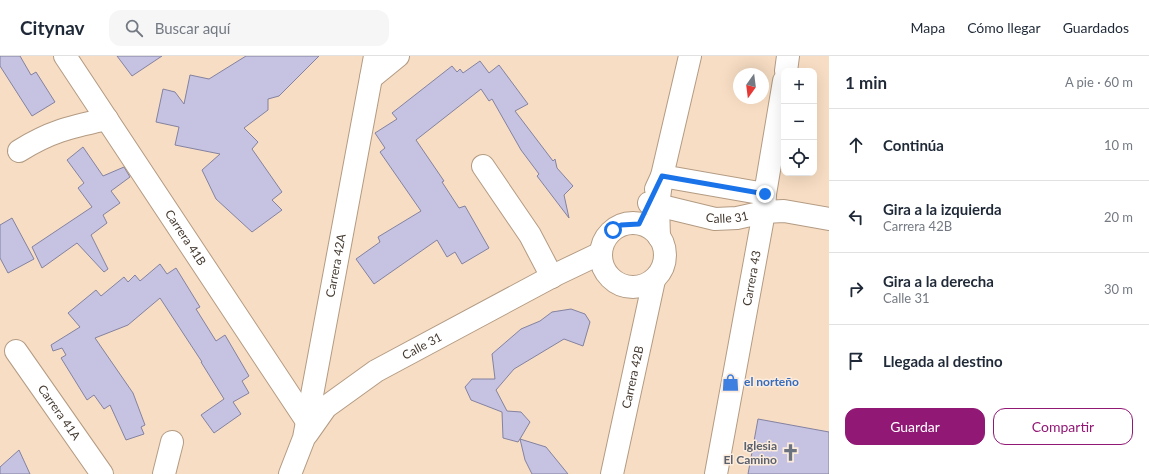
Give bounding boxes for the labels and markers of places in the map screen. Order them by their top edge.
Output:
shop icon: el norteño [721,372,741,392]
place label: el norteño [744,374,799,389]
place label: Iglesia El Camino [723,438,777,467]
church icon: Iglesia El Camino [780,443,800,463]

